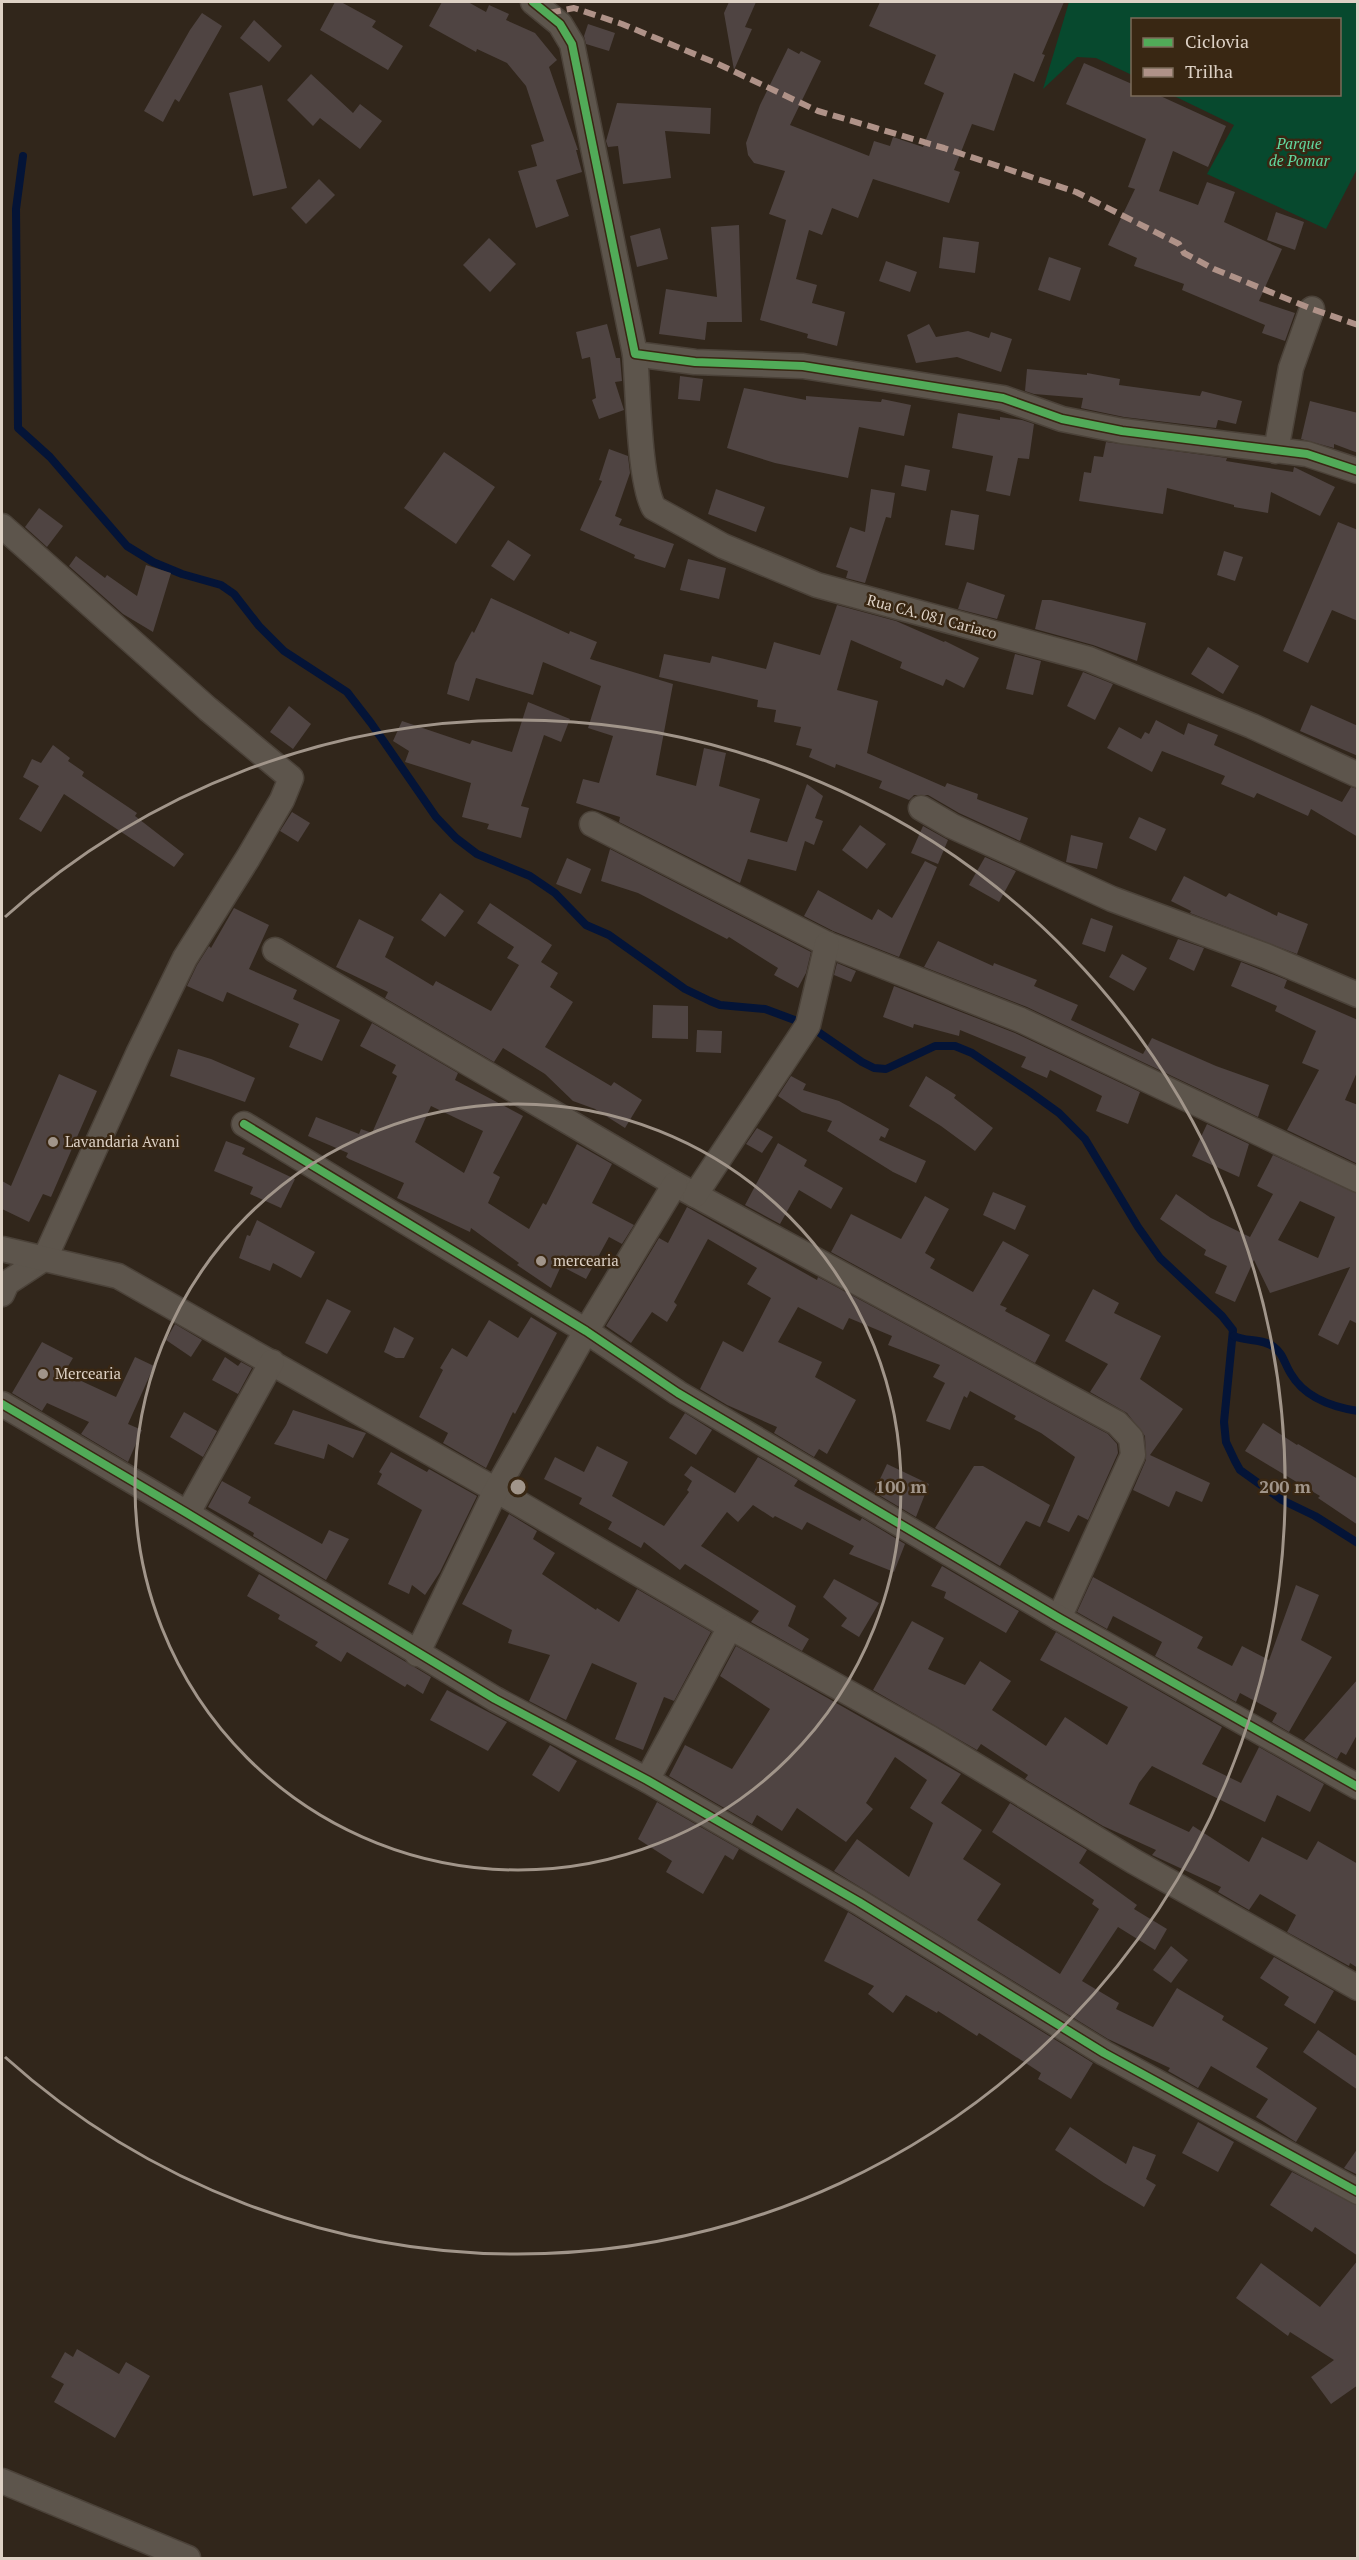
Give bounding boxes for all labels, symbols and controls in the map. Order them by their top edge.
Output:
legend [1131,18,1341,96]
text: Ciclovia [1185,29,1249,53]
text: Trilha [1185,59,1233,83]
park label: Parque de Pomar [1269,133,1330,170]
street label: Rua CA. 081 Cariaco [865,589,1000,643]
place label: Lavandaria Avani [65,1131,180,1151]
marker: Lavandaria Avani [46,1135,60,1149]
place label: mercearia [553,1250,619,1270]
marker: mercearia [534,1254,548,1268]
place label: Mercearia [55,1363,121,1383]
marker: Mercearia [36,1367,50,1381]
text: 100 m [875,1474,927,1498]
text: 200 m [1259,1474,1311,1498]
centre of rings [508,1477,528,1497]

